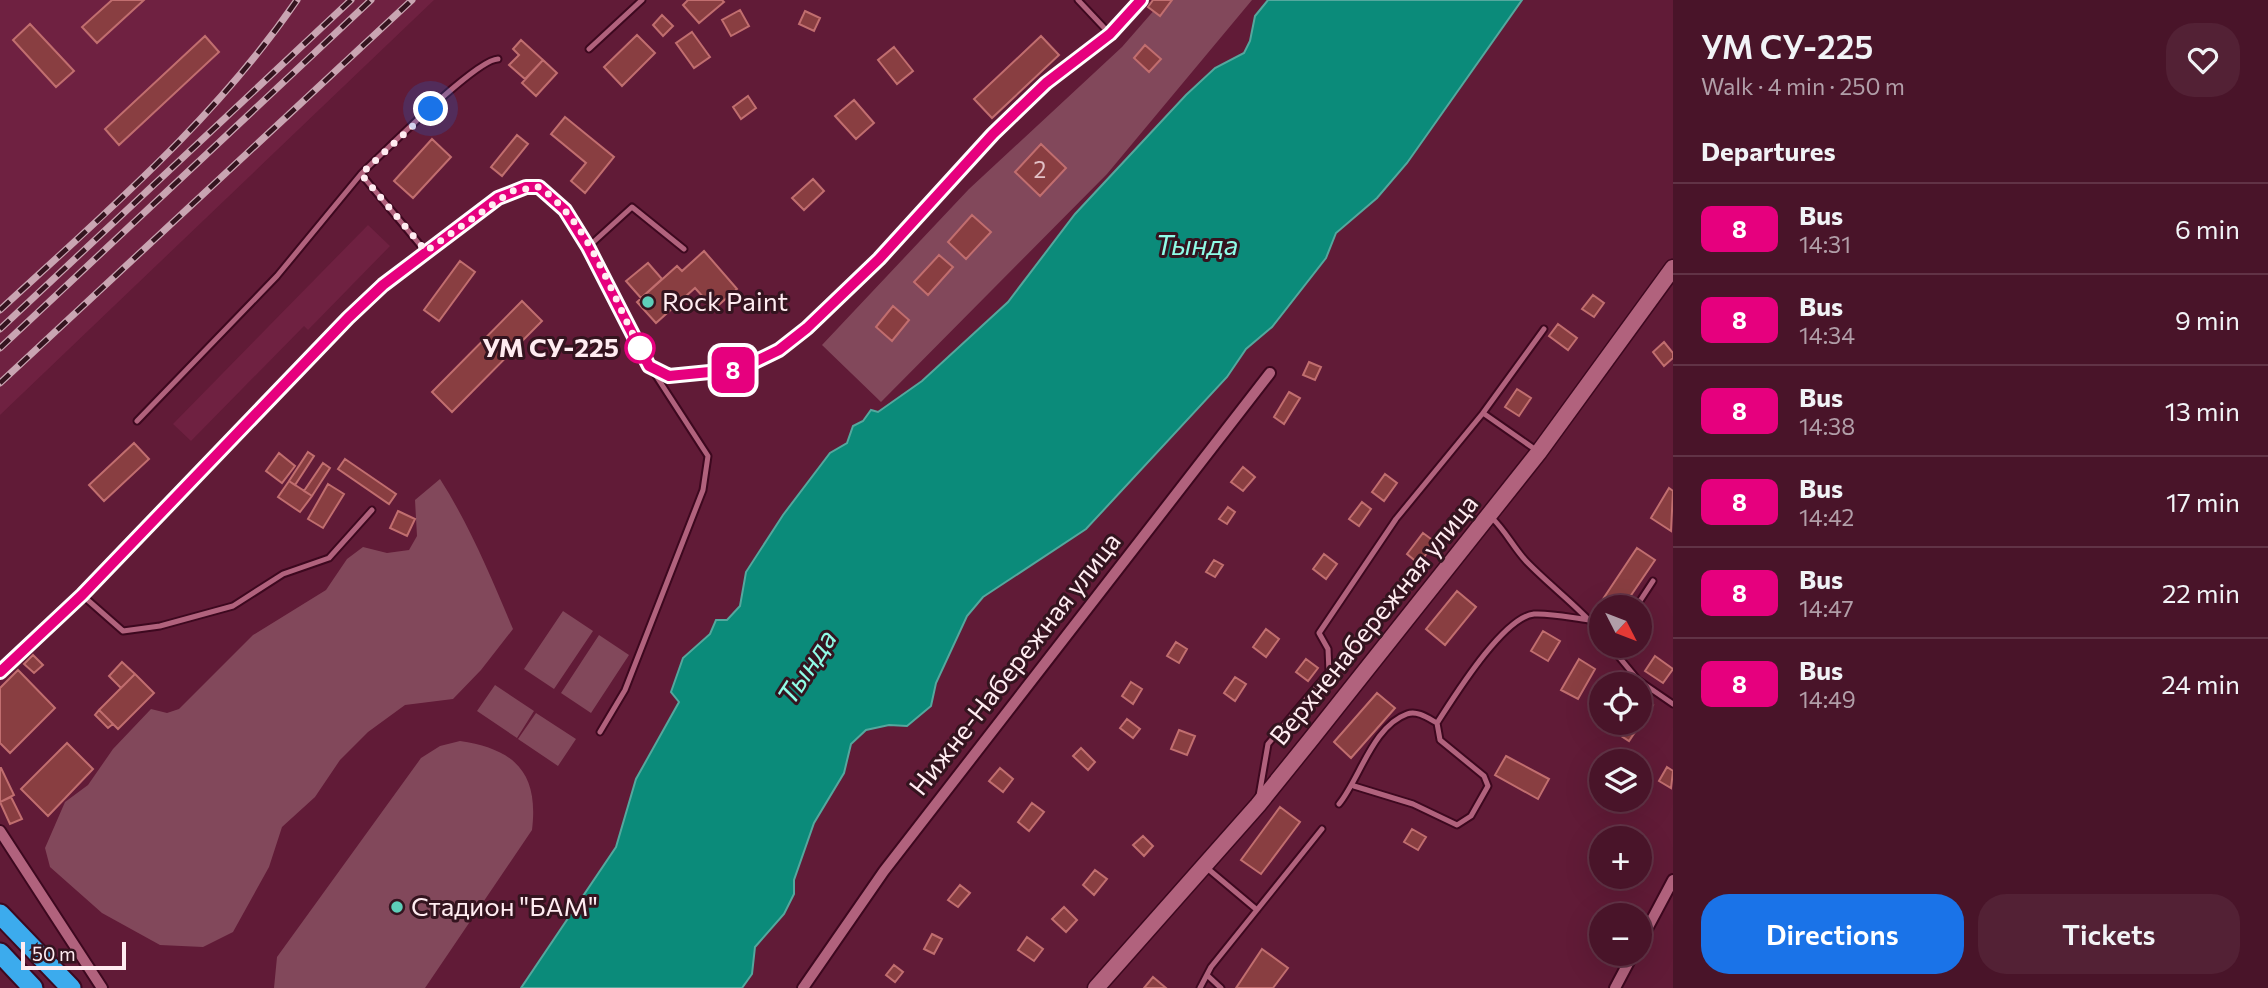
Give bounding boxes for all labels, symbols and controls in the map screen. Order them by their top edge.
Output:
button: heart [2166,23,2240,97]
text: УМ СУ-225 [1701,25,1873,66]
text: Walk · 4 min · 250 m [1701,72,1905,100]
your location [413,91,448,126]
text: Departures [1701,135,1836,166]
house number: 2 [1034,155,1046,183]
text: Bus [1799,199,1843,230]
text: 6 min [2175,213,2240,244]
text: 8 [1732,214,1747,243]
water label: Тында [1156,227,1238,261]
text: 14:31 [1799,230,1851,258]
place label: Rock Paint [662,285,788,316]
text: Bus [1799,290,1843,321]
marker: Rock Paint [640,294,656,310]
text: 9 min [2175,304,2240,335]
text: 8 [1732,305,1747,334]
text: 14:34 [1799,321,1855,349]
place label: УМ СУ-225 [482,331,619,362]
marker: УМ СУ-225 [625,333,655,363]
line badge: 8 [710,347,756,393]
text: 8 [726,355,740,384]
text: Bus [1799,381,1843,412]
text: 13 min [2165,395,2240,426]
text: 8 [1732,396,1747,425]
text: 14:38 [1799,412,1855,440]
text: Bus [1799,472,1843,503]
text: 17 min [2166,486,2240,517]
text: 8 [1732,487,1747,516]
street label: Верхненабережная улица [1262,488,1483,750]
text: 14:42 [1799,503,1854,531]
street label: Нижне-Набережная улица [902,526,1126,800]
text: Bus [1799,563,1843,594]
text: 22 min [2162,577,2240,608]
text: 8 [1732,578,1747,607]
text: 14:47 [1799,594,1854,622]
north arrow [1589,595,1652,658]
map controls [1589,595,1652,966]
water label: Тында [769,622,843,710]
text: Bus [1799,654,1843,685]
text: 24 min [2161,668,2240,699]
text: 8 [1732,669,1747,698]
button: locate [1589,672,1652,735]
text: 14:49 [1799,685,1856,713]
button: layers [1589,749,1652,812]
button: + [1589,826,1652,889]
place label: Стадион "БАМ" [411,890,598,921]
button: Directions [1701,894,1964,974]
button: Tickets [1978,894,2240,974]
marker: Стадион "БАМ" [389,899,405,915]
button: − [1589,903,1652,966]
scale bar [21,939,126,971]
text: 50 m [32,942,76,965]

